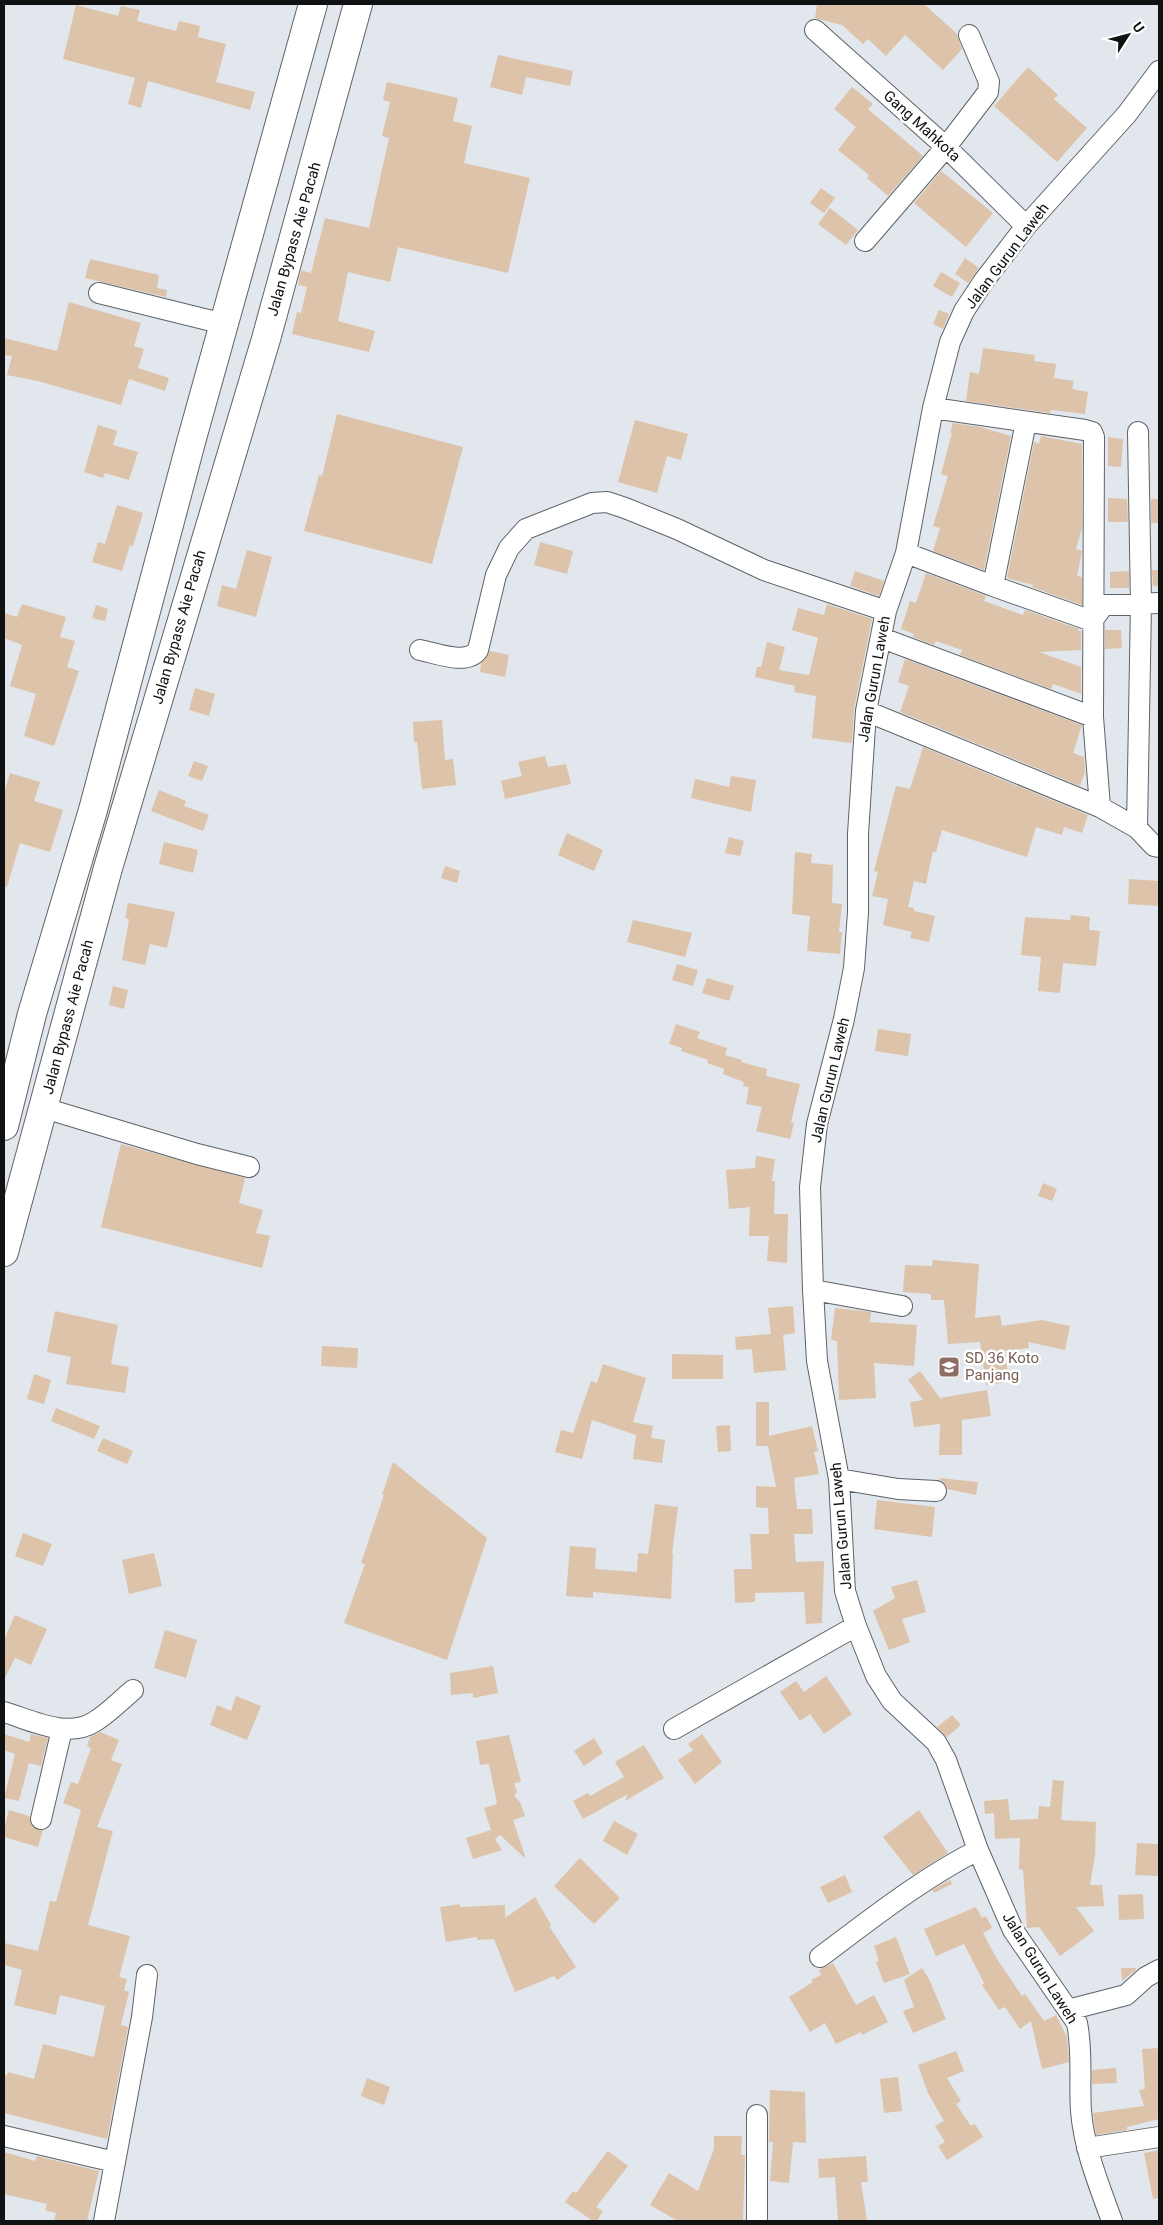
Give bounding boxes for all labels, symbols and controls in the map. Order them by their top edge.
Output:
north arrow [1103,10,1153,60]
text: U [1129,19,1148,36]
street label: Gang Mahkota [880,87,964,165]
street label: Jalan Bypass Aie Pacah [263,160,325,318]
street label: Jalan Gurun Laweh [961,200,1053,312]
street label: Jalan Bypass Aie Pacah [148,548,210,706]
street label: Jalan Gurun Laweh [854,614,894,744]
street label: Jalan Bypass Aie Pacah [39,938,97,1096]
street label: Jalan Gurun Laweh [807,1016,853,1144]
place label: SD 36 Koto Panjang [965,1349,1039,1384]
school or university icon: SD 36 Koto Panjang [937,1355,961,1379]
street label: Jalan Gurun Laweh [826,1462,856,1590]
street label: Jalan Gurun Laweh [998,1909,1082,2027]

